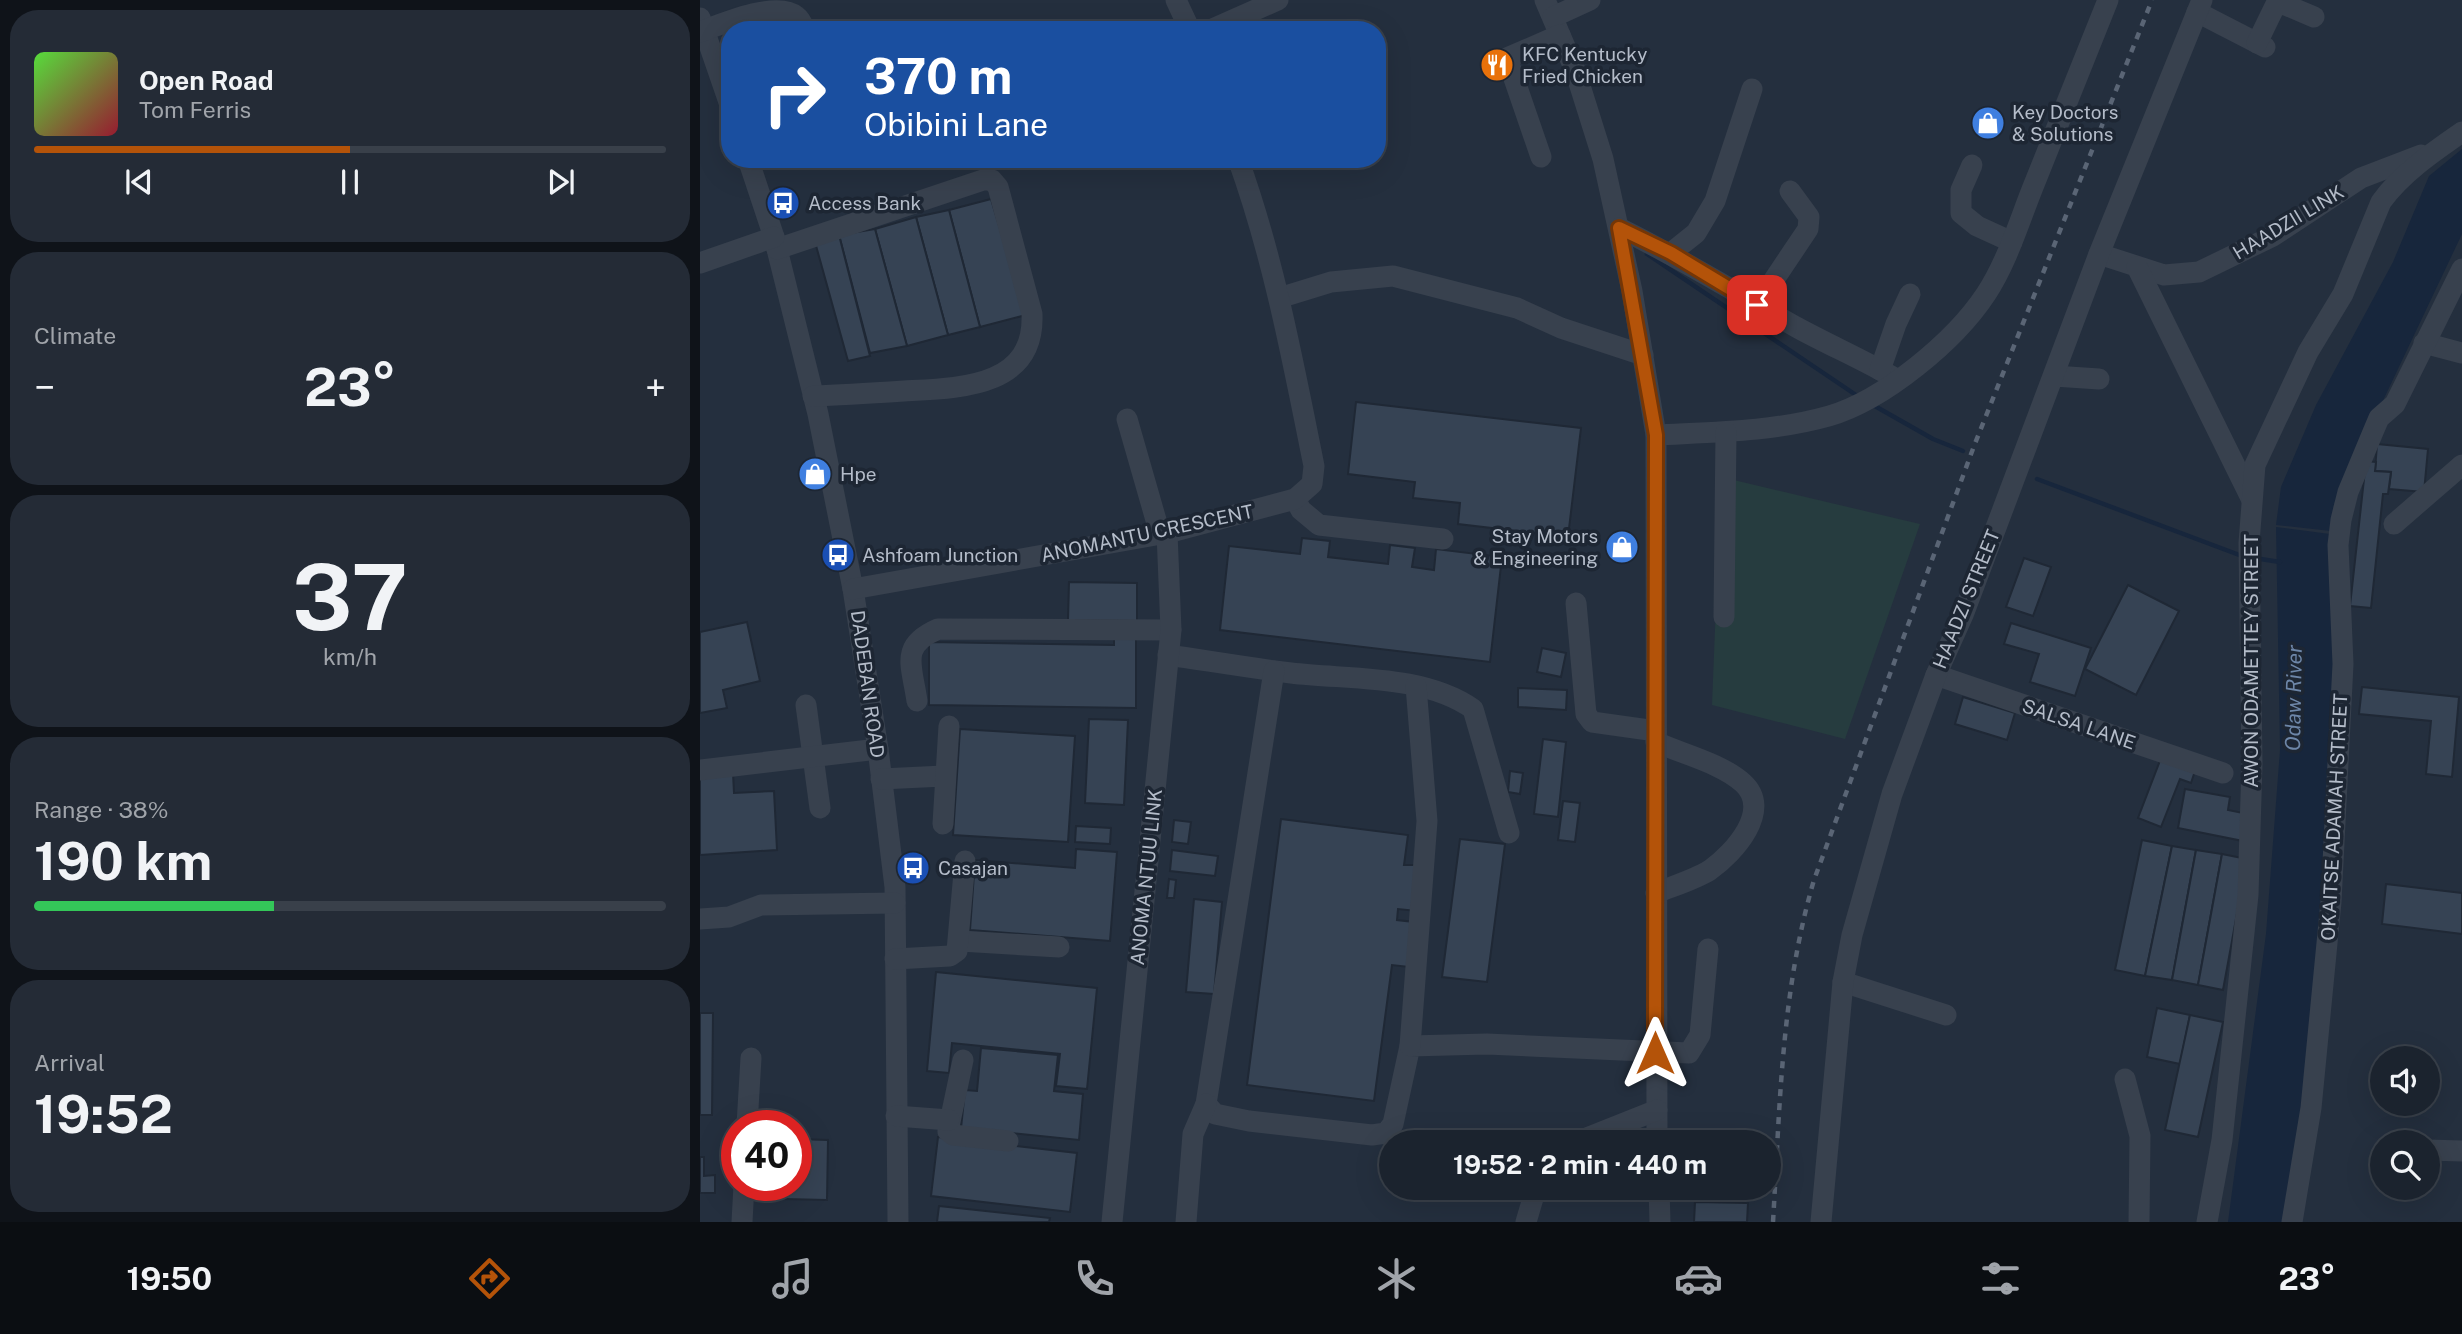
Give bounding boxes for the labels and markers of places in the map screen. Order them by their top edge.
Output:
place label: KFC Kentucky Fried Chicken [1522,43,1647,87]
restaurant icon: KFC Kentucky Fried Chicken [1478,46,1516,84]
place label: Key Doctors & Solutions [2012,101,2118,145]
shop icon: Key Doctors & Solutions [1969,104,2007,142]
bus stop icon: Access Bank [764,184,802,222]
place label: Access Bank [808,192,921,214]
pin [1727,275,1787,335]
shop icon: Hpe [796,455,834,493]
place label: Hpe [840,463,877,485]
place label: Stay Motors & Engineering [1473,525,1598,569]
shop icon: Stay Motors & Engineering [1603,528,1641,566]
bus stop icon: Ashfoam Junction [819,536,857,574]
place label: Ashfoam Junction [862,544,1018,566]
bus stop icon: Casajan [894,849,932,887]
place label: Casajan [938,857,1008,879]

